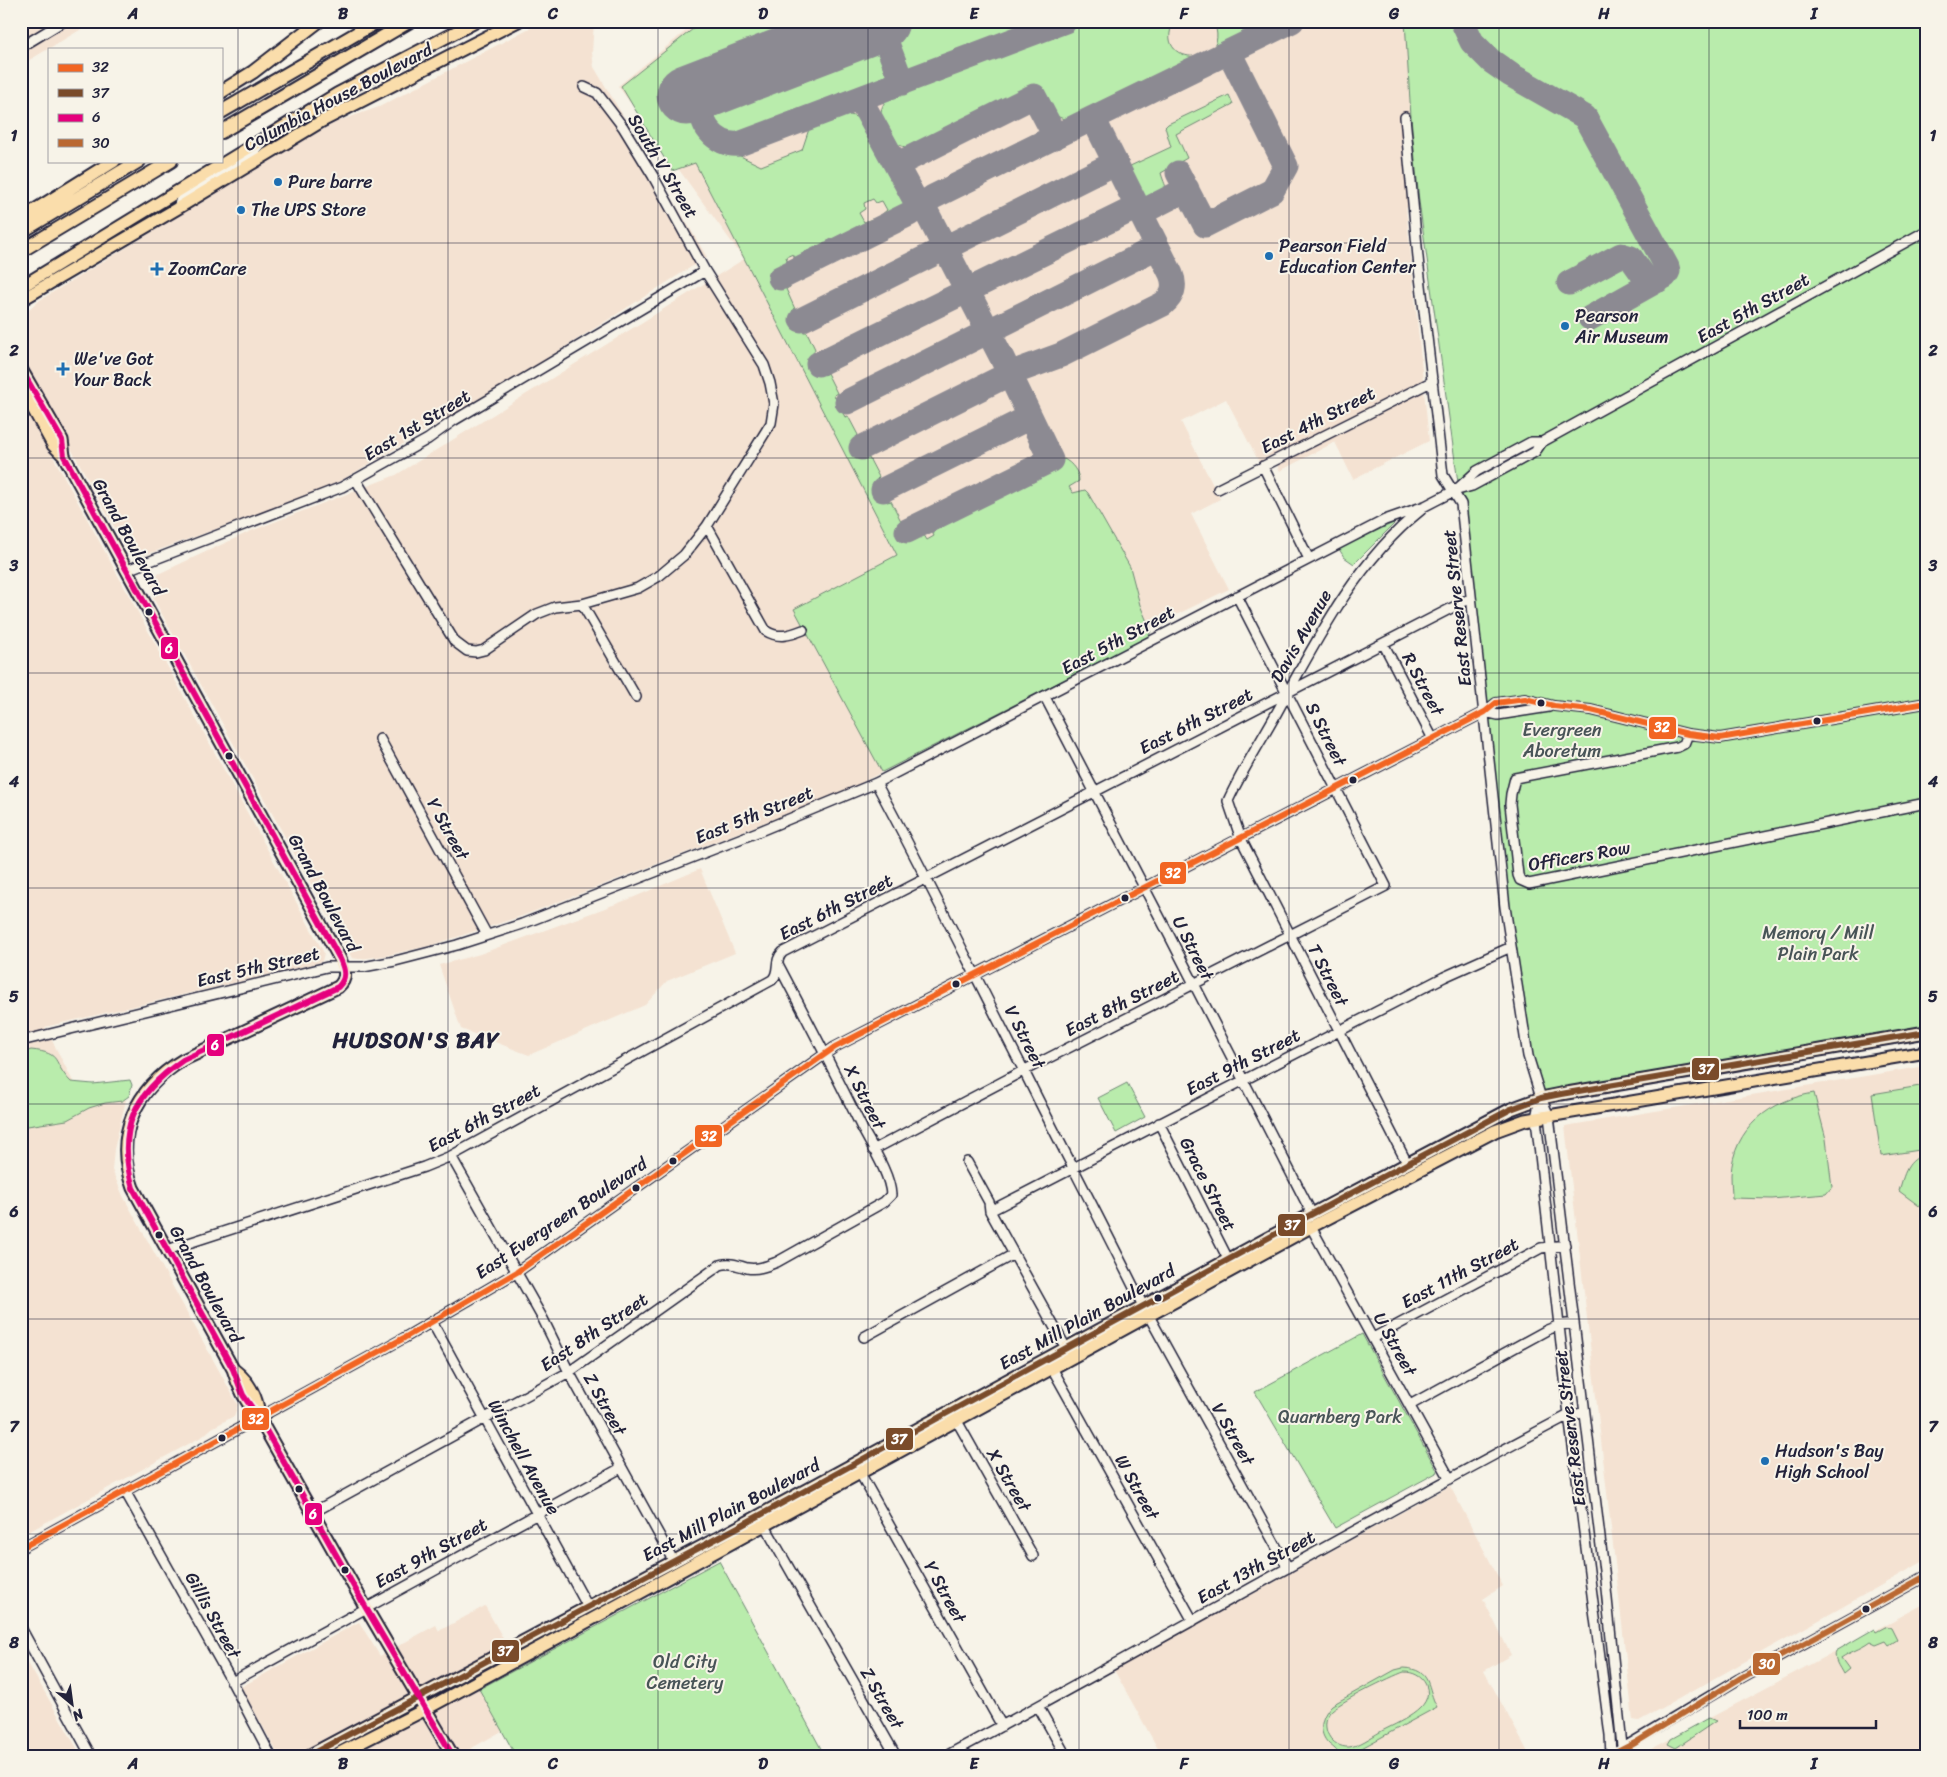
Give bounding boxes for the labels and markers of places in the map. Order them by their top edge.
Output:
place label: Pure barre [288,166,373,198]
marker: Pure barre [272,176,284,188]
place label: The UPS Store [251,194,366,226]
marker: The UPS Store [235,204,247,216]
place label: Pearson Field Education Center [1279,230,1417,283]
marker: Pearson Field Education Center [1263,250,1275,262]
place label: ZoomCare [168,253,247,285]
marker: ZoomCare [150,262,164,276]
place label: Pearson Air Museum [1574,300,1669,353]
marker: Pearson Air Museum [1559,320,1571,332]
place label: We've Got Your Back [74,343,154,396]
marker: We've Got Your Back [56,362,70,376]
unlabelled marker [144,607,154,617]
unlabelled marker [1536,698,1546,708]
unlabelled marker [1812,716,1822,726]
unlabelled marker [224,751,234,761]
unlabelled marker [1348,775,1358,785]
unlabelled marker [1120,893,1130,903]
unlabelled marker [951,979,961,989]
unlabelled marker [668,1156,678,1166]
unlabelled marker [631,1183,641,1193]
unlabelled marker [154,1230,164,1240]
unlabelled marker [1153,1293,1163,1303]
unlabelled marker [217,1433,227,1443]
place label: Hudson's Bay High School [1775,1435,1884,1488]
marker: Hudson's Bay High School [1759,1455,1771,1467]
unlabelled marker [294,1484,304,1494]
unlabelled marker [340,1565,350,1575]
unlabelled marker [1861,1604,1871,1614]

